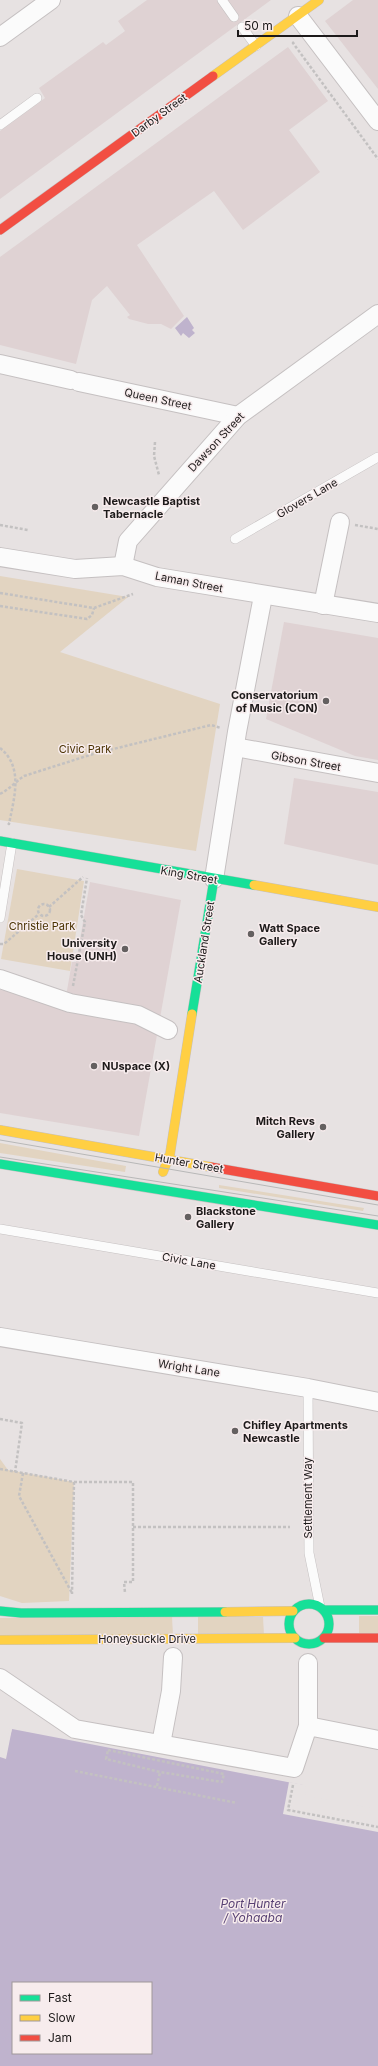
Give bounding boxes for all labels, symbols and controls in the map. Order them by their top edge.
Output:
scale bar [238,12,357,38]
text: 50 m [244,18,273,33]
street label: Darby Street [128,90,190,140]
street label: Queen Street [123,385,193,413]
street label: Dawson Street [185,409,247,475]
street label: Glovers Lane [274,475,340,521]
place label: Newcastle Baptist Tabernacle [103,494,200,521]
marker: Newcastle Baptist Tabernacle [90,502,100,512]
street label: Laman Street [154,569,225,596]
place label: Conservatorium of Music (CON) [231,688,318,715]
marker: Conservatorium of Music (CON) [321,696,331,706]
park label: Civic Park [59,742,111,756]
street label: Gibson Street [270,748,342,774]
street label: King Street [159,863,219,887]
street label: Auckland Street [191,900,217,984]
park label: Christie Park [9,919,75,933]
place label: Watt Space Gallery [259,921,321,948]
marker: Watt Space Gallery [246,929,256,939]
place label: University House (UNH) [47,936,117,963]
marker: University House (UNH) [120,944,130,954]
place label: NUspace (X) [102,1059,170,1073]
marker: NUspace (X) [89,1061,99,1071]
place label: Mitch Revs Gallery [256,1114,315,1141]
marker: Mitch Revs Gallery [318,1122,328,1132]
street label: Hunter Street [154,1150,225,1176]
place label: Blackstone Gallery [196,1204,256,1231]
marker: Blackstone Gallery [183,1212,193,1222]
street label: Civic Lane [161,1249,217,1273]
street label: Wright Lane [157,1356,221,1380]
place label: Chifley Apartments Newcastle [243,1418,348,1445]
marker: Chifley Apartments Newcastle [230,1426,240,1436]
street label: Settlement Way [301,1457,315,1539]
street label: Honeysuckle Drive [98,1632,196,1646]
water label: Port Hunter / Yohaaba [220,1896,286,1925]
legend [12,1982,152,2054]
text: Fast [48,1990,72,2005]
text: Slow [48,2010,76,2025]
text: Jam [48,2030,72,2045]

